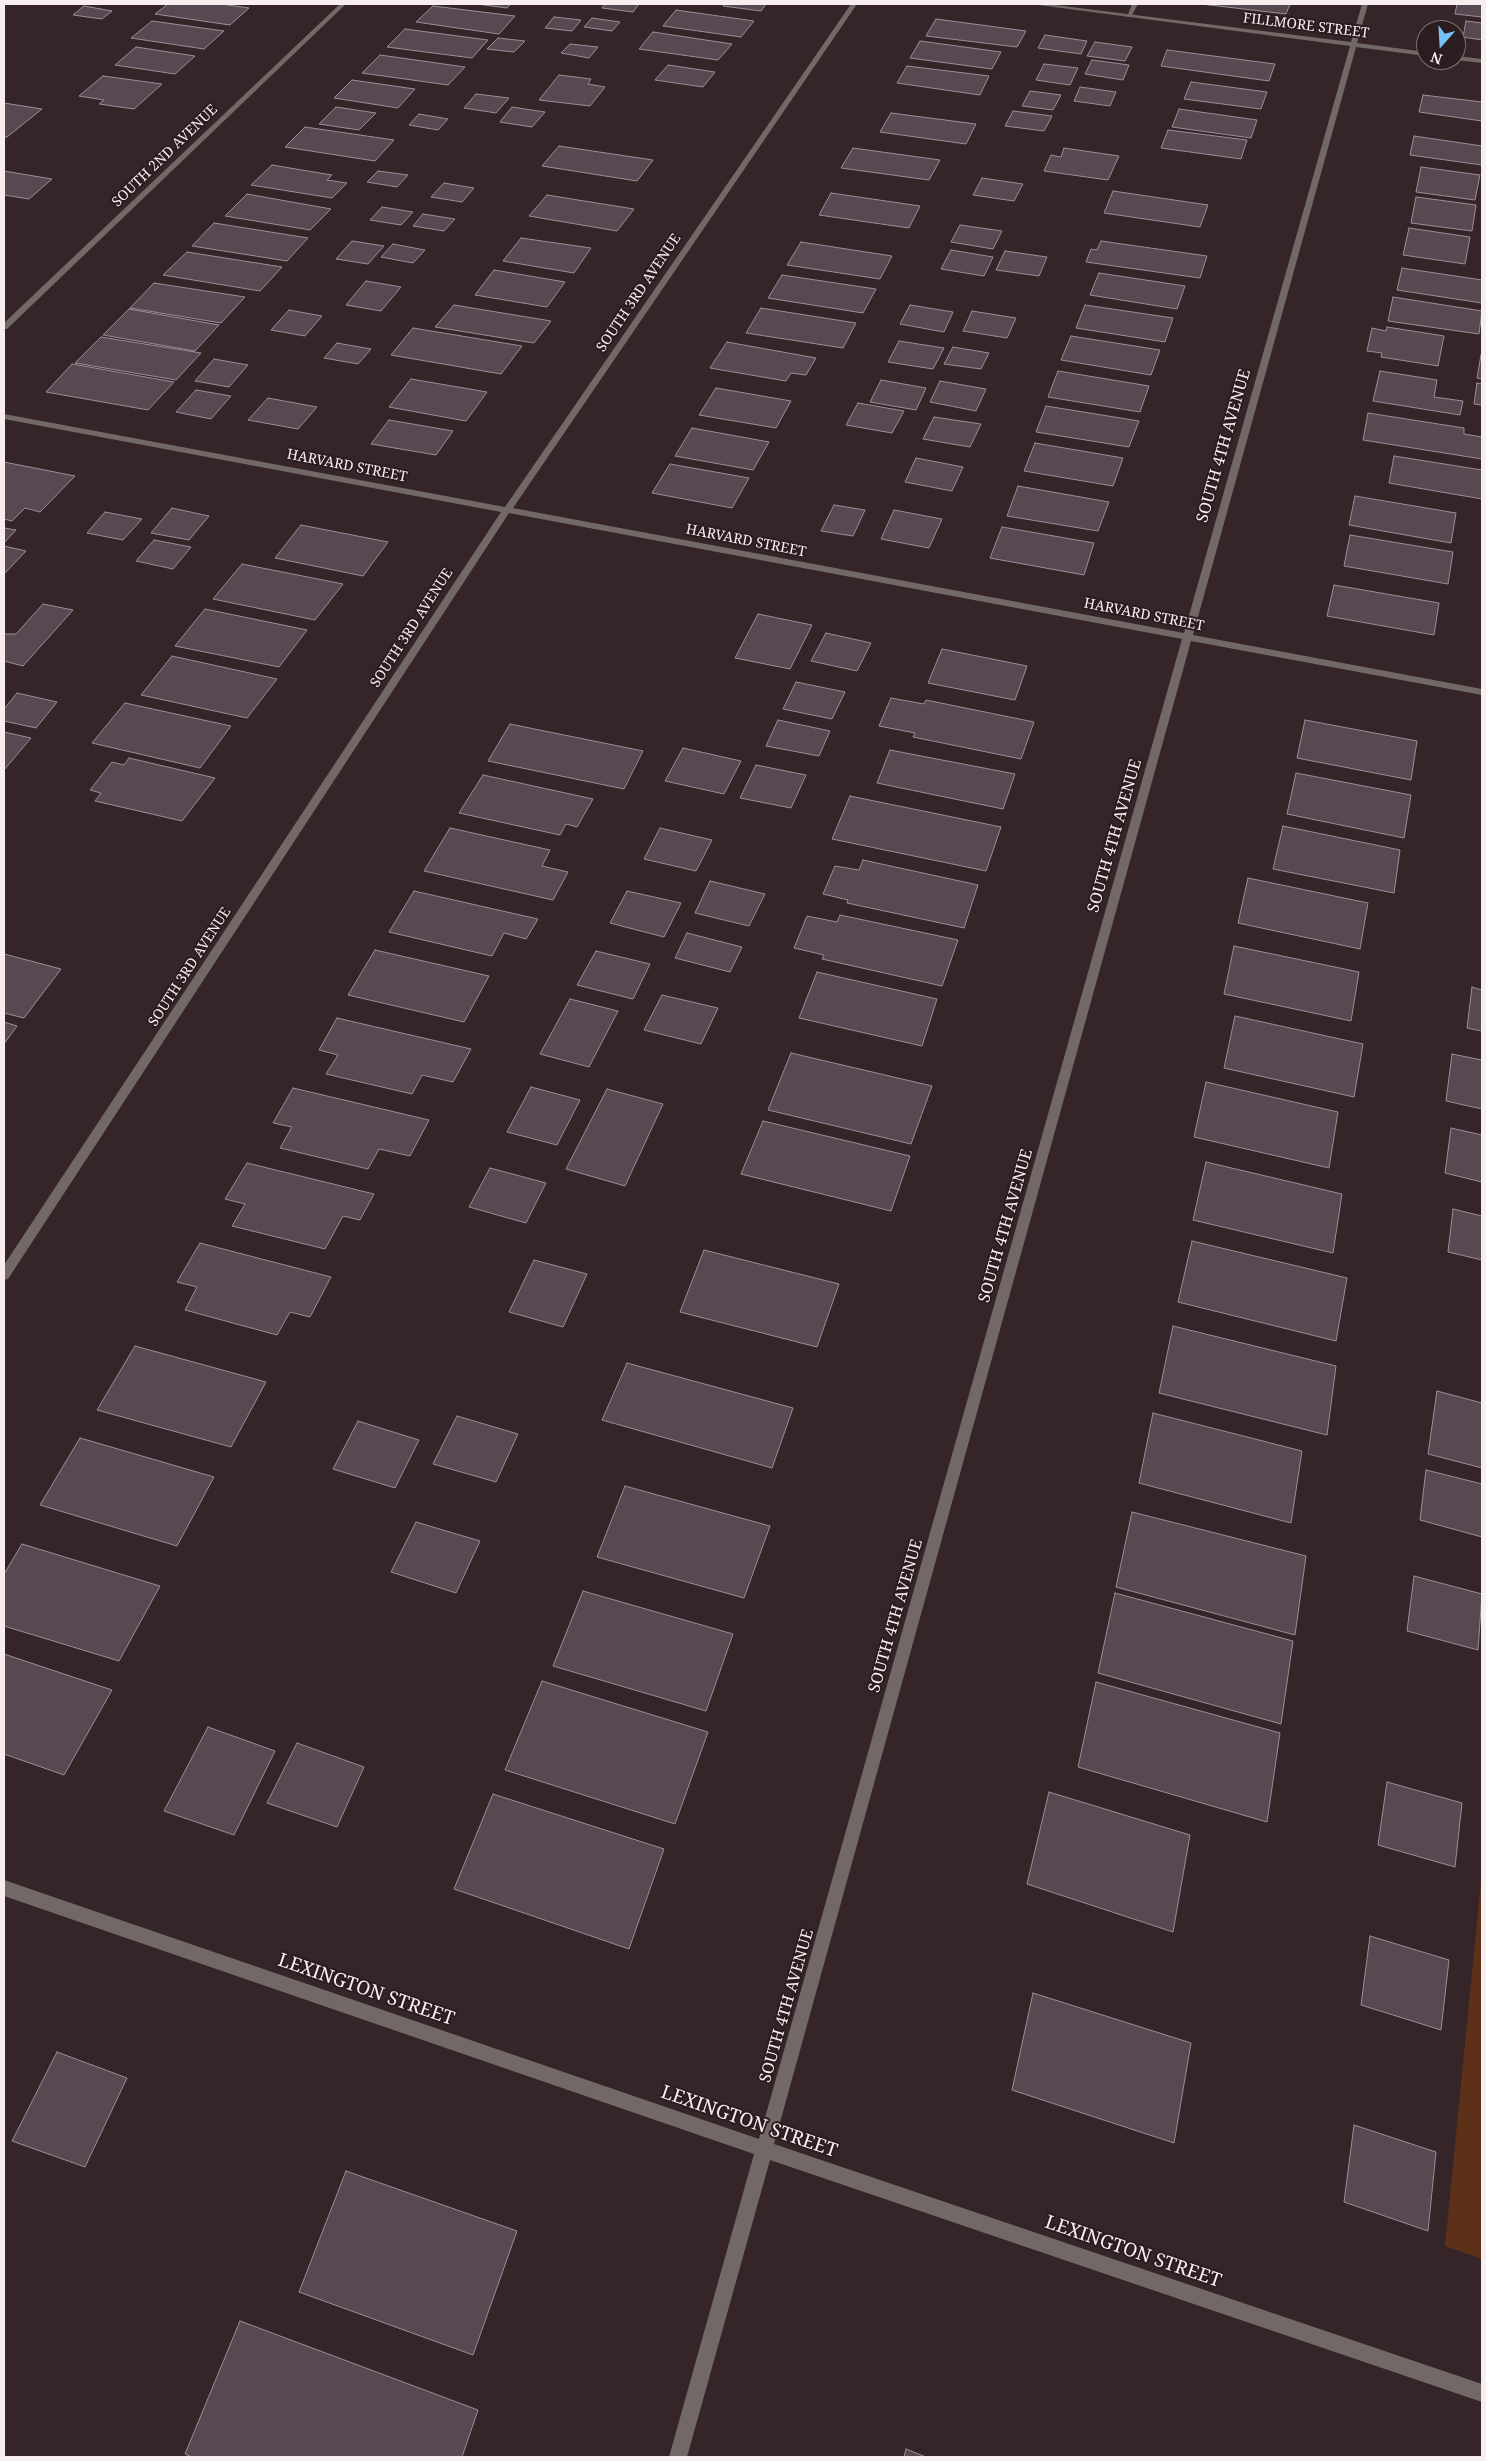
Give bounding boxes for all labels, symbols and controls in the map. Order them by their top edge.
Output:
street label: FILLMORE STREET [1242,10,1370,42]
north arrow [1416,20,1466,70]
text: N [1428,48,1445,69]
street label: SOUTH 2ND AVENUE [109,101,221,211]
street label: SOUTH 3RD AVENUE [593,231,685,355]
street label: SOUTH 4TH AVENUE [1193,367,1255,525]
street label: HARVARD STREET [285,446,409,486]
street label: HARVARD STREET [684,521,808,561]
street label: SOUTH 3RD AVENUE [367,565,457,691]
street label: HARVARD STREET [1082,595,1206,635]
street label: SOUTH 4TH AVENUE [1084,757,1146,915]
street label: SOUTH 3RD AVENUE [145,904,235,1030]
street label: SOUTH 4TH AVENUE [975,1147,1037,1305]
street label: SOUTH 4TH AVENUE [865,1537,927,1695]
street label: SOUTH 4TH AVENUE [756,1927,818,2085]
street label: LEXINGTON STREET [275,1949,457,2031]
street label: LEXINGTON STREET [658,2081,840,2163]
street label: LEXINGTON STREET [1042,2211,1224,2293]

